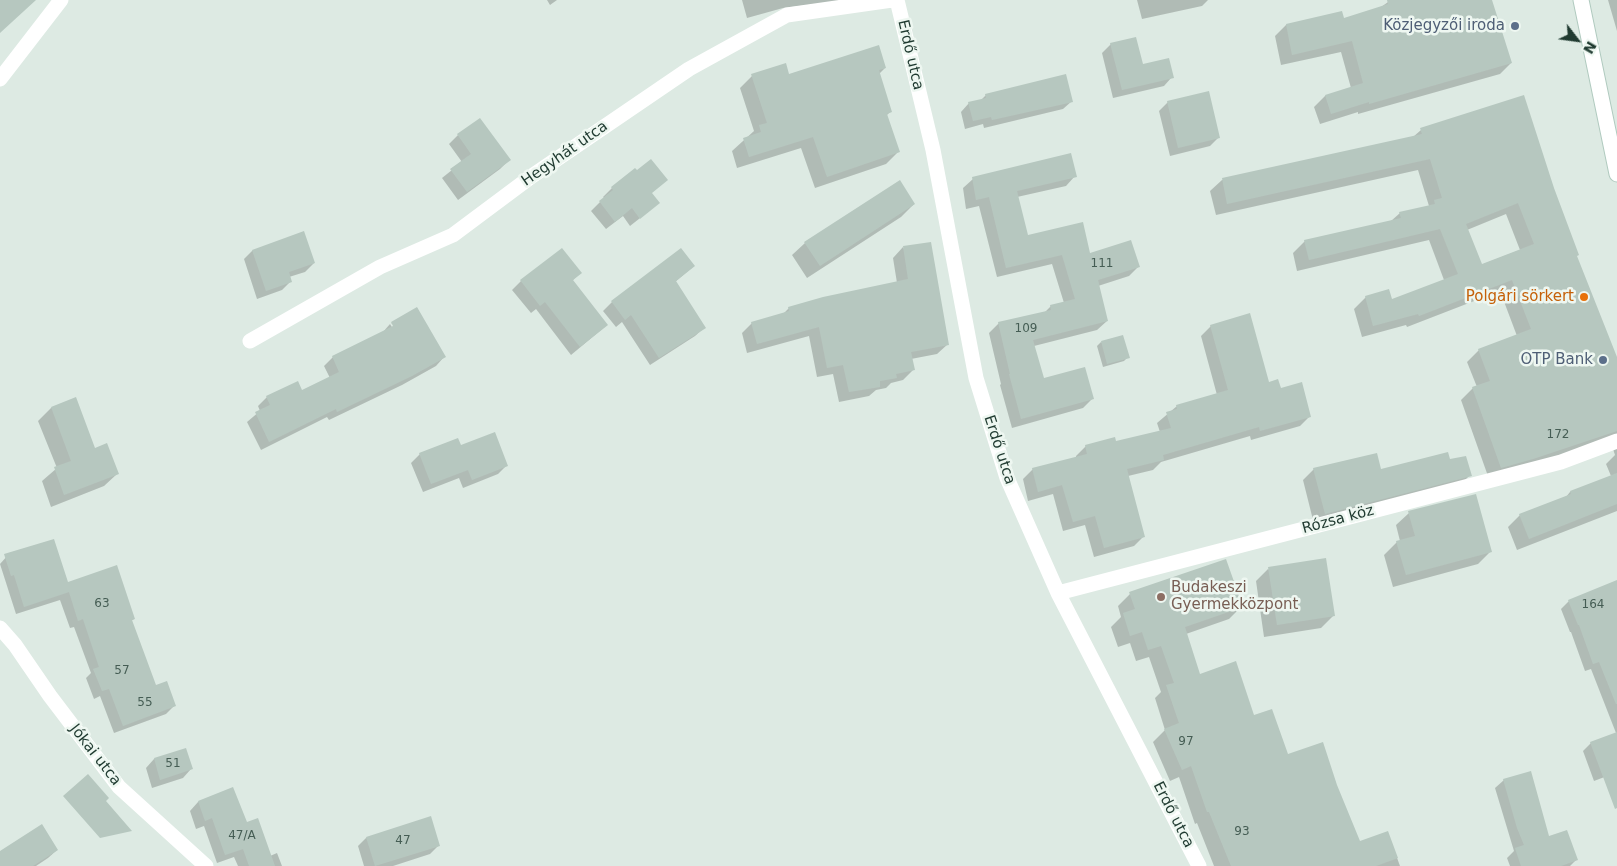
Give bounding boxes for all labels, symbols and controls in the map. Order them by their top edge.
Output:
north arrow [1552,15,1602,65]
place label: Közjegyzői iroda [1383,17,1505,35]
street label: Erdő utca [893,18,927,92]
marker: Közjegyzői iroda [1509,20,1521,32]
text: N [1580,38,1600,57]
street label: Hegyhát utca [518,118,612,190]
house number: 111 [1091,257,1113,271]
place label: Polgári sörkert [1466,288,1574,306]
marker: Polgári sörkert [1578,291,1590,303]
house number: 109 [1015,322,1037,336]
place label: OTP Bank [1521,351,1593,369]
marker: OTP Bank [1597,354,1609,366]
street label: Erdő utca [979,413,1019,487]
house number: 172 [1547,428,1569,442]
street label: Rózsa köz [1300,502,1376,538]
place label: Budakeszi Gyermekközpont [1171,579,1298,614]
marker: Budakeszi Gyermekközpont [1155,591,1167,603]
house number: 63 [94,597,110,611]
house number: 164 [1582,598,1604,612]
house number: 57 [114,664,130,678]
house number: 55 [137,696,153,710]
street label: Jókai utca [65,721,125,789]
house number: 97 [1178,735,1194,749]
house number: 51 [165,757,181,771]
street label: Erdő utca [1149,779,1197,851]
house number: 93 [1234,825,1250,839]
house number: 47/A [228,829,256,843]
house number: 47 [395,834,411,848]

